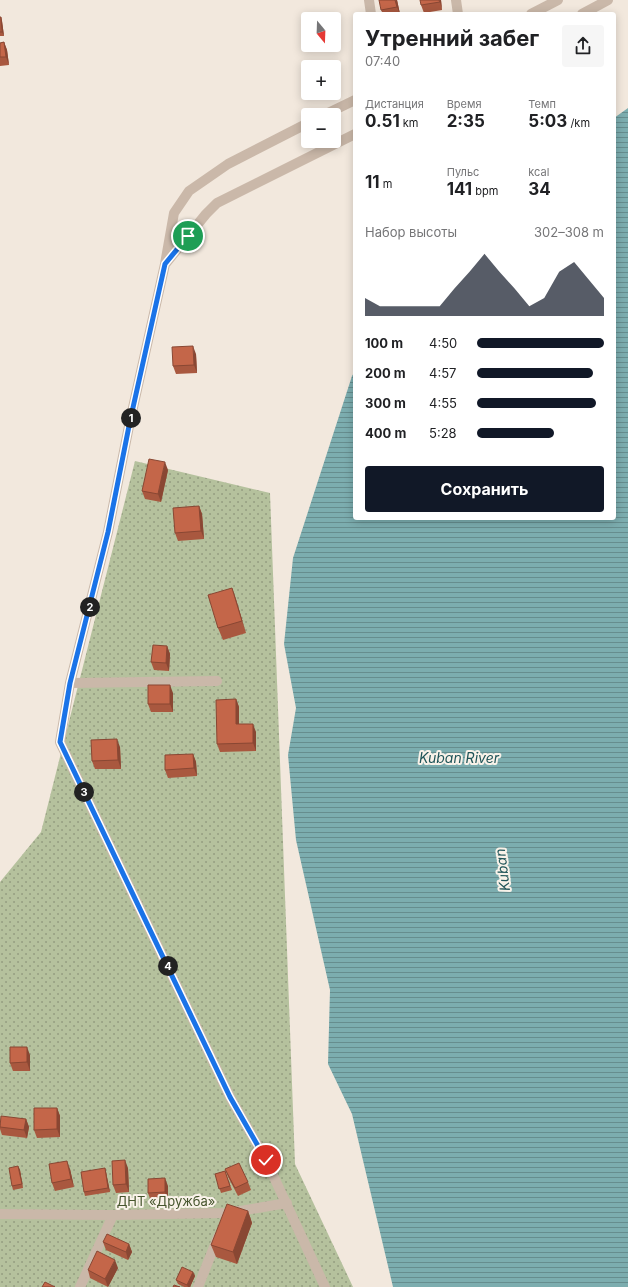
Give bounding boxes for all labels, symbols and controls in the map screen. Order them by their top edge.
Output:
north arrow [301,12,341,52]
map controls [301,12,341,148]
text: Утренний забег [365,25,539,51]
button: share [562,25,604,67]
text: 07:40 [365,53,400,69]
button: + [301,60,341,100]
text: Дистанция [365,97,424,111]
text: Время [447,97,482,111]
text: Темп [528,97,556,111]
button: − [301,108,341,148]
text: 0.51 [365,111,400,131]
text: 2:35 [447,111,485,131]
text: 5:03 [528,111,567,131]
text: km [400,116,419,130]
text: /km [567,116,590,130]
text: Пульс [447,165,479,179]
text: kcal [528,165,549,179]
text: 11 [365,172,380,192]
text: m [380,177,392,191]
text: 141 [447,179,472,199]
text: 34 [528,179,551,199]
text: bpm [472,184,498,198]
pin [171,219,205,253]
text: Набор высоты [365,224,457,240]
text: 302–308 m [534,224,604,240]
icon: arrive [177,225,199,247]
text: 100 m [365,335,403,351]
text: 4:50 [429,335,457,351]
text: 200 m [365,365,406,381]
text: 4:57 [429,365,456,381]
text: 300 m [365,395,406,411]
text: 4:55 [429,395,457,411]
pin: 1 [121,408,141,428]
text: 1 [129,411,133,425]
text: 400 m [365,425,406,441]
text: 5:28 [429,425,457,441]
button: Сохранить [365,466,604,512]
pin: 2 [80,597,100,617]
text: 2 [87,600,93,614]
water label: Kuban River [419,749,500,766]
pin: 3 [74,782,94,802]
text: 3 [80,785,88,799]
water label: Kuban [491,848,513,892]
pin: 4 [158,956,178,976]
text: 4 [164,959,172,973]
pin [249,1143,283,1177]
icon: check [255,1149,277,1171]
park label: ДНТ «Дружба» [117,1193,215,1209]

